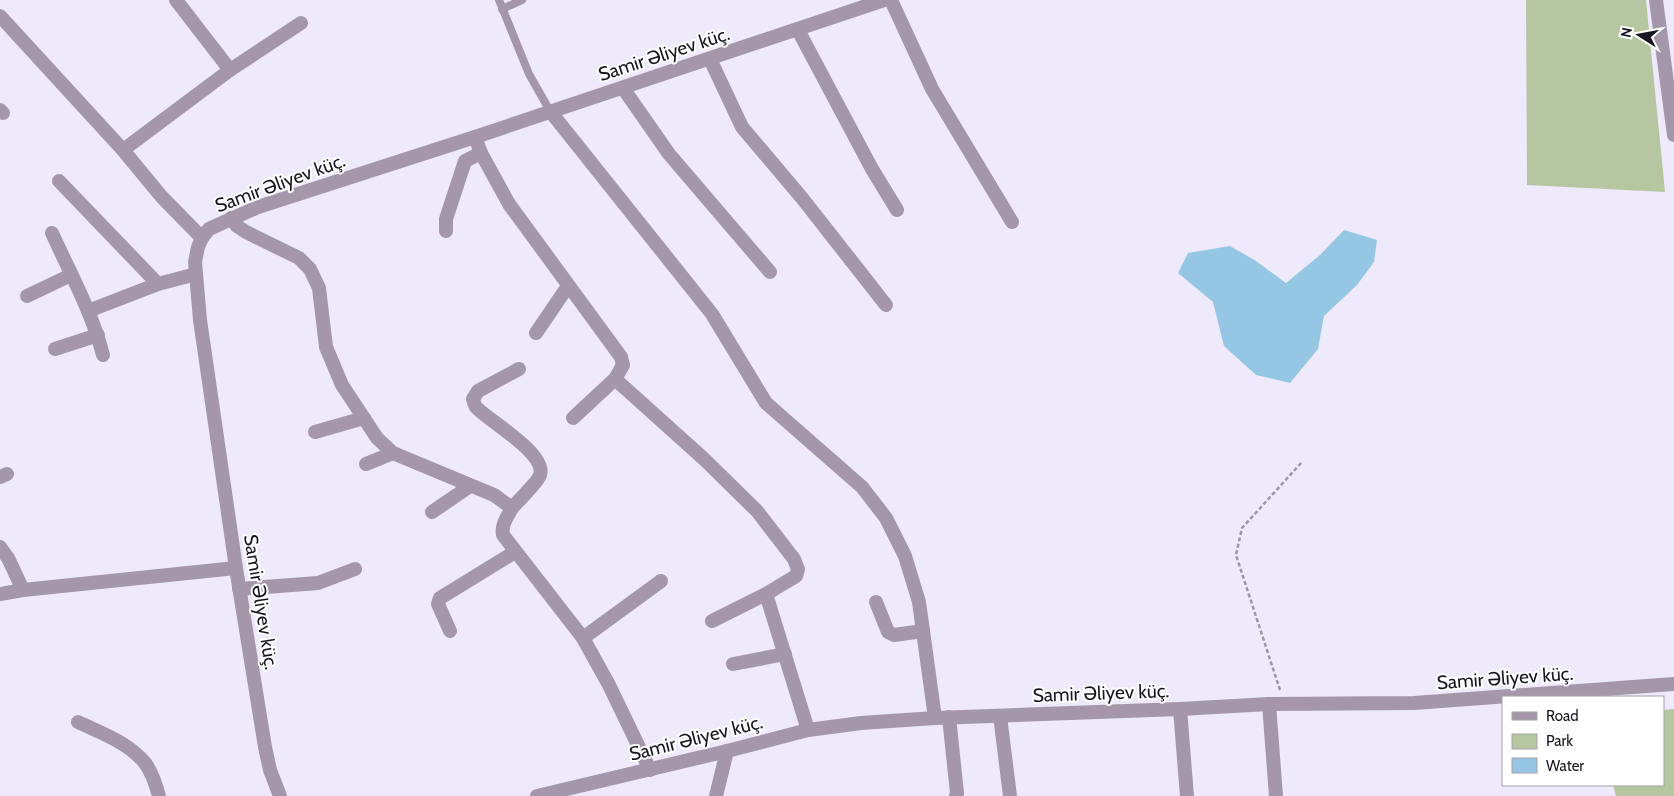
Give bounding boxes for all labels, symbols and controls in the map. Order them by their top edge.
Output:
north arrow [1614,10,1664,60]
street label: Samir Əliyev küç. [595,22,733,86]
text: N [1616,26,1636,39]
street label: Samir Əliyev küç. [212,149,348,217]
street label: Samir Əliyev küç. [239,533,283,671]
street label: Samir Əliyev küç. [1436,662,1574,694]
street label: Samir Əliyev küç. [1032,679,1170,707]
legend [1502,696,1664,786]
text: Road [1546,707,1579,725]
street label: Samir Əliyev küç. [627,710,765,766]
text: Park [1546,732,1573,750]
text: Water [1546,757,1584,775]

